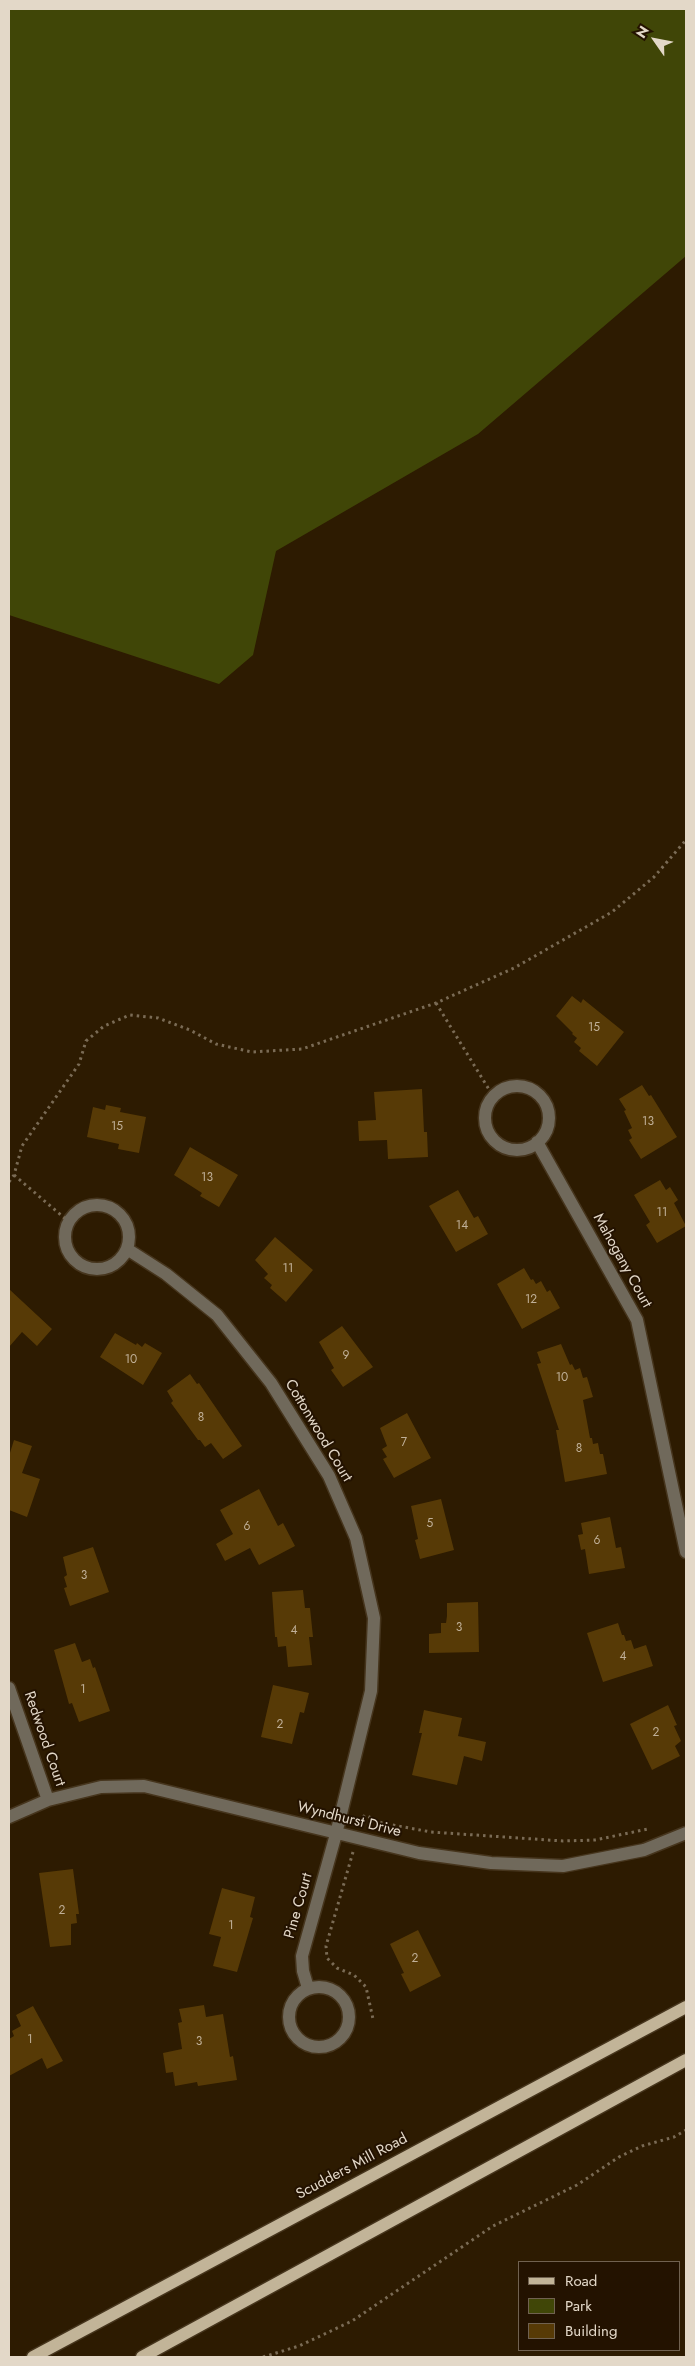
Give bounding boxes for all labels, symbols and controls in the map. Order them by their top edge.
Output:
north arrow [630,15,680,65]
text: N [631,22,654,42]
house number: 15 [588,1021,600,1035]
house number: 13 [642,1115,654,1129]
house number: 15 [111,1120,123,1134]
house number: 13 [201,1171,213,1185]
house number: 11 [657,1206,667,1220]
street label: Mahogany Court [589,1211,655,1311]
house number: 14 [456,1219,468,1233]
house number: 11 [283,1262,293,1276]
house number: 12 [525,1293,537,1307]
house number: 9 [343,1349,349,1363]
house number: 10 [125,1353,137,1367]
house number: 10 [556,1371,568,1385]
street label: Cottonwood Court [280,1377,356,1485]
house number: 8 [198,1411,204,1425]
house number: 7 [401,1436,407,1450]
house number: 8 [576,1442,582,1456]
house number: 5 [427,1517,433,1531]
house number: 6 [244,1520,250,1534]
house number: 6 [594,1534,600,1548]
house number: 3 [81,1569,87,1583]
house number: 3 [456,1621,462,1635]
house number: 4 [291,1624,297,1638]
house number: 4 [620,1650,626,1664]
house number: 1 [80,1683,86,1697]
street label: Redwood Court [19,1689,69,1789]
house number: 2 [277,1718,283,1732]
house number: 2 [653,1726,659,1740]
street label: Wyndhurst Drive [295,1798,403,1842]
street label: Pine Court [281,1871,317,1941]
house number: 2 [59,1904,65,1918]
house number: 1 [228,1919,234,1933]
house number: 2 [412,1952,418,1966]
house number: 1 [27,2033,33,2047]
house number: 3 [196,2035,202,2049]
street label: Scudders Mill Road [293,2130,411,2204]
legend [518,2261,680,2351]
text: Road [565,2270,597,2292]
text: Park [565,2295,592,2317]
text: Building [565,2320,617,2342]

